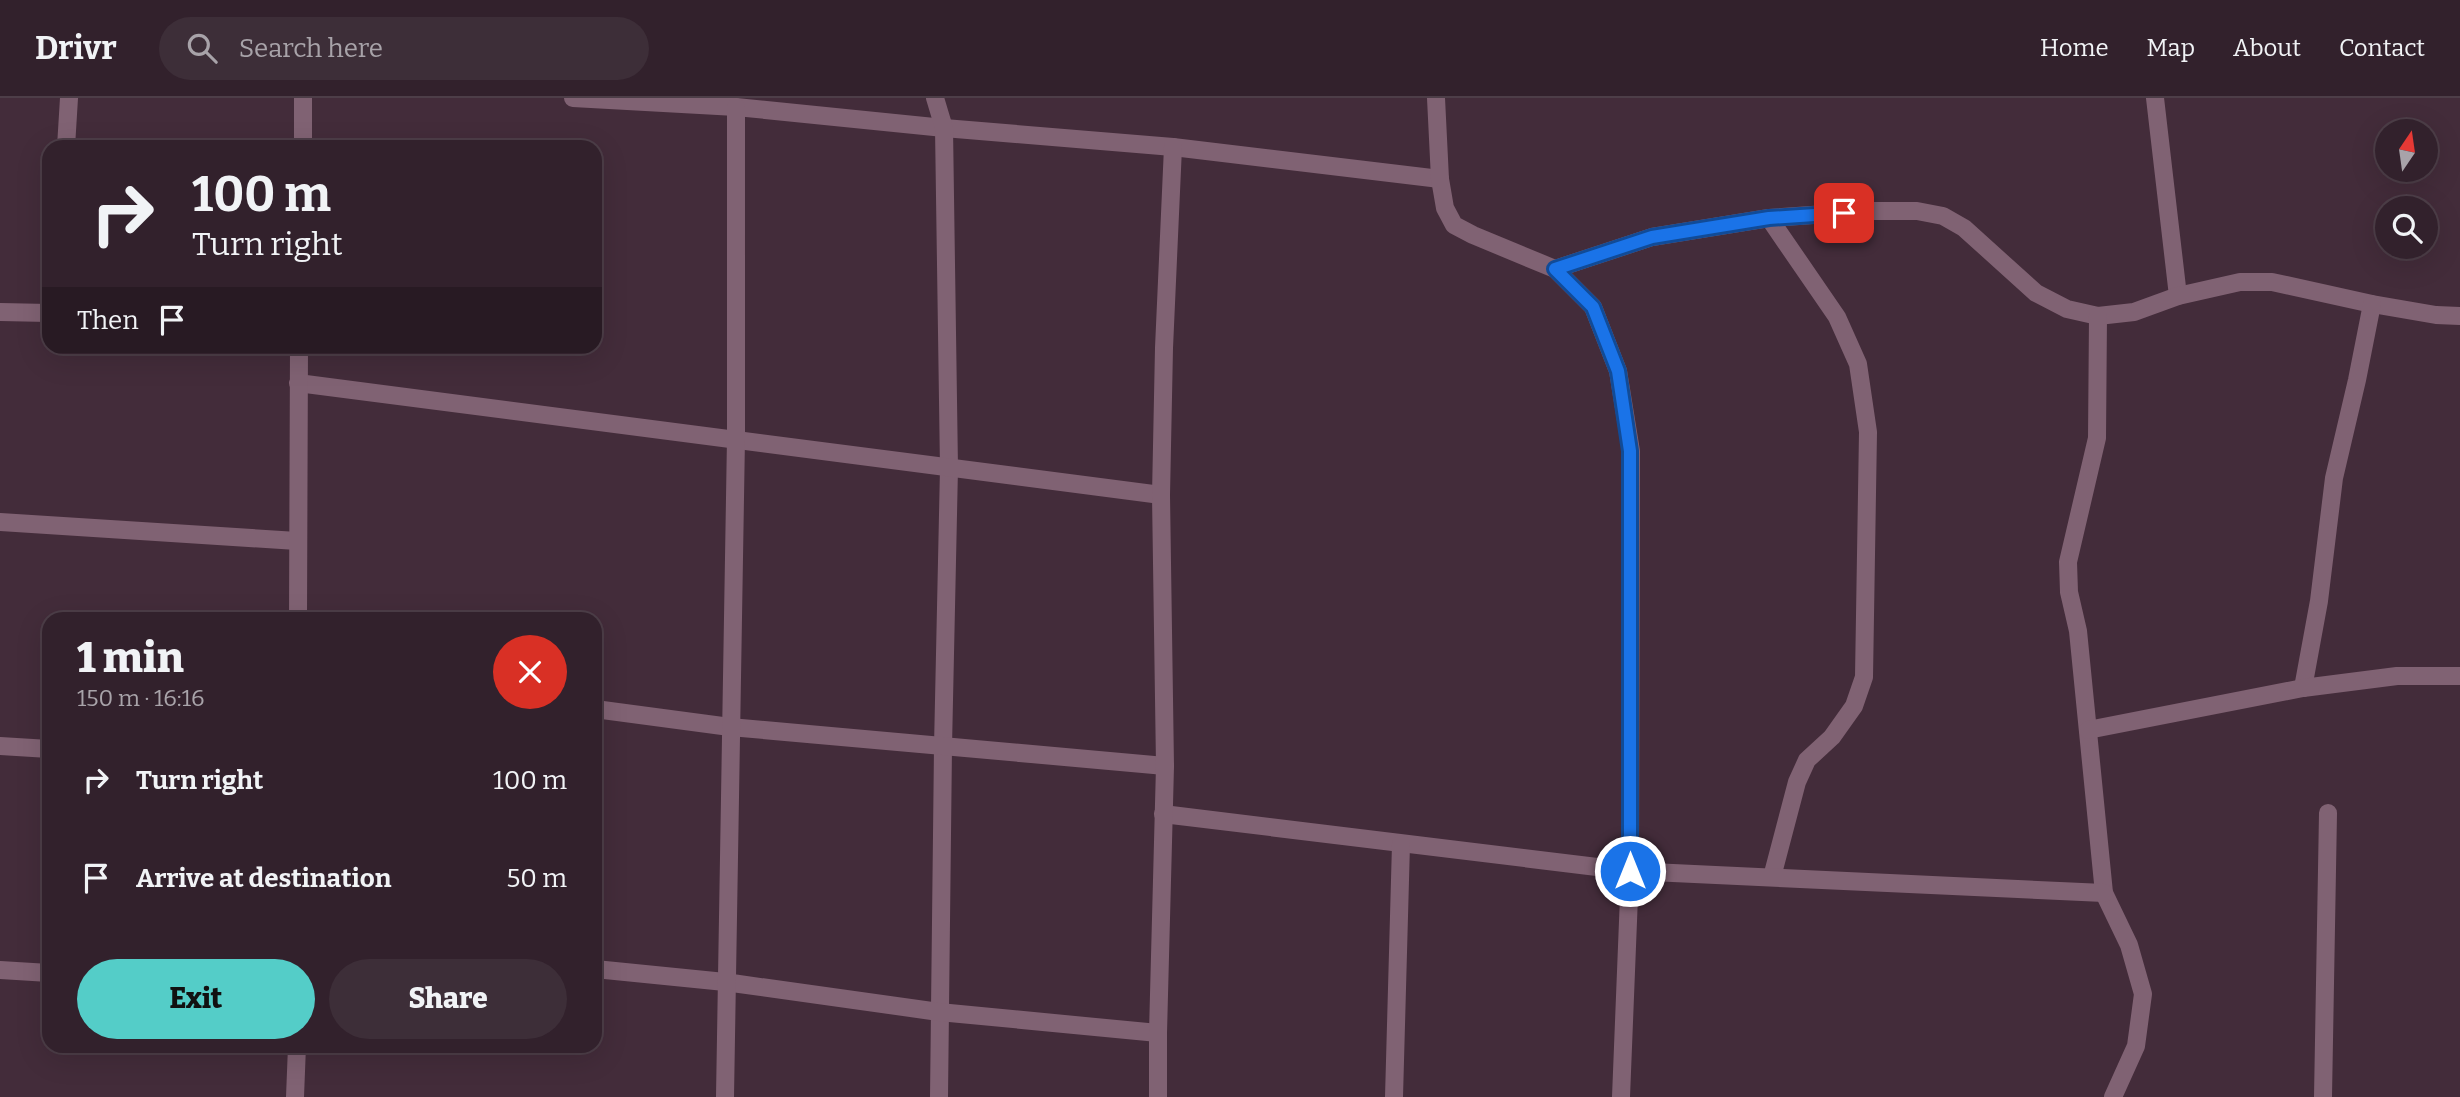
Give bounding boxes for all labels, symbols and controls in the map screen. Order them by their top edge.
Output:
search box [159,17,649,80]
text: Drivr [35,28,117,68]
icon: search [183,29,221,67]
text: Search here [239,33,383,64]
text: Home [2040,34,2109,62]
text: Map [2147,34,2195,62]
text: About [2233,34,2301,62]
text: Contact [2339,34,2425,62]
north arrow [2375,119,2438,182]
map controls [2375,119,2438,259]
text: 100 m [192,165,331,224]
icon: right [77,168,168,259]
pin [1814,183,1874,243]
icon: arrive [1825,194,1863,232]
button: search [2375,196,2438,259]
text: Turn right [192,225,343,263]
icon: arrive [153,301,191,339]
text: Then [77,305,139,336]
text: 1 min [77,633,184,683]
button: close [493,635,567,709]
text: 150 m · 16:16 [77,684,205,712]
icon: right [77,761,115,799]
text: Turn right [136,765,263,796]
text: 100 m [493,765,567,796]
position arrow [1593,834,1667,908]
icon: arrive [77,859,115,897]
text: Arrive at destination [136,863,391,894]
text: 50 m [506,863,567,894]
button: Exit [77,959,315,1039]
button: Share [329,959,567,1039]

